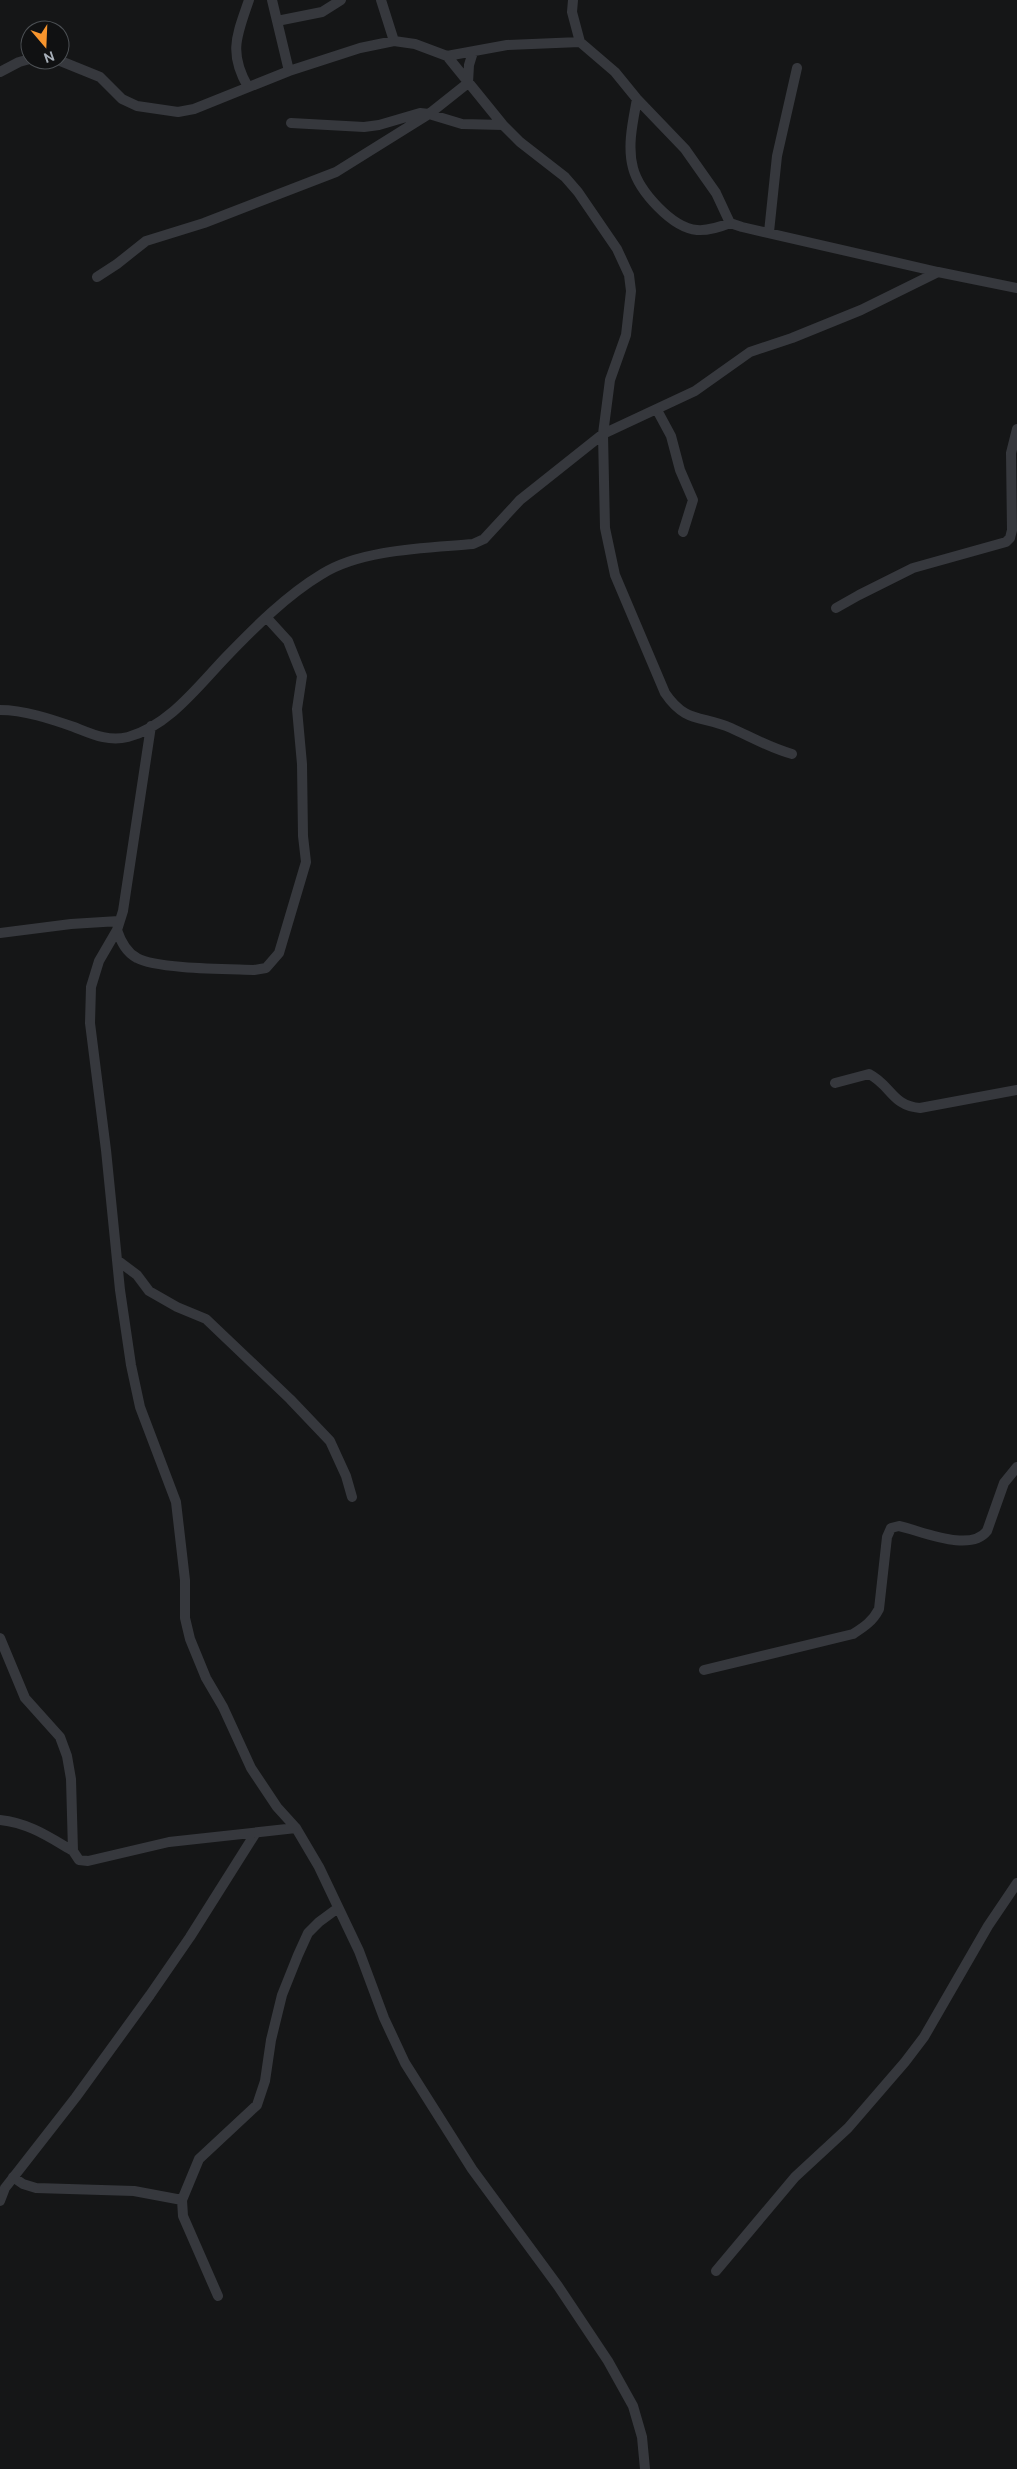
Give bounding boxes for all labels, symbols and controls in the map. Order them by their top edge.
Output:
north arrow [20,20,70,70]
text: N [42,48,57,67]

